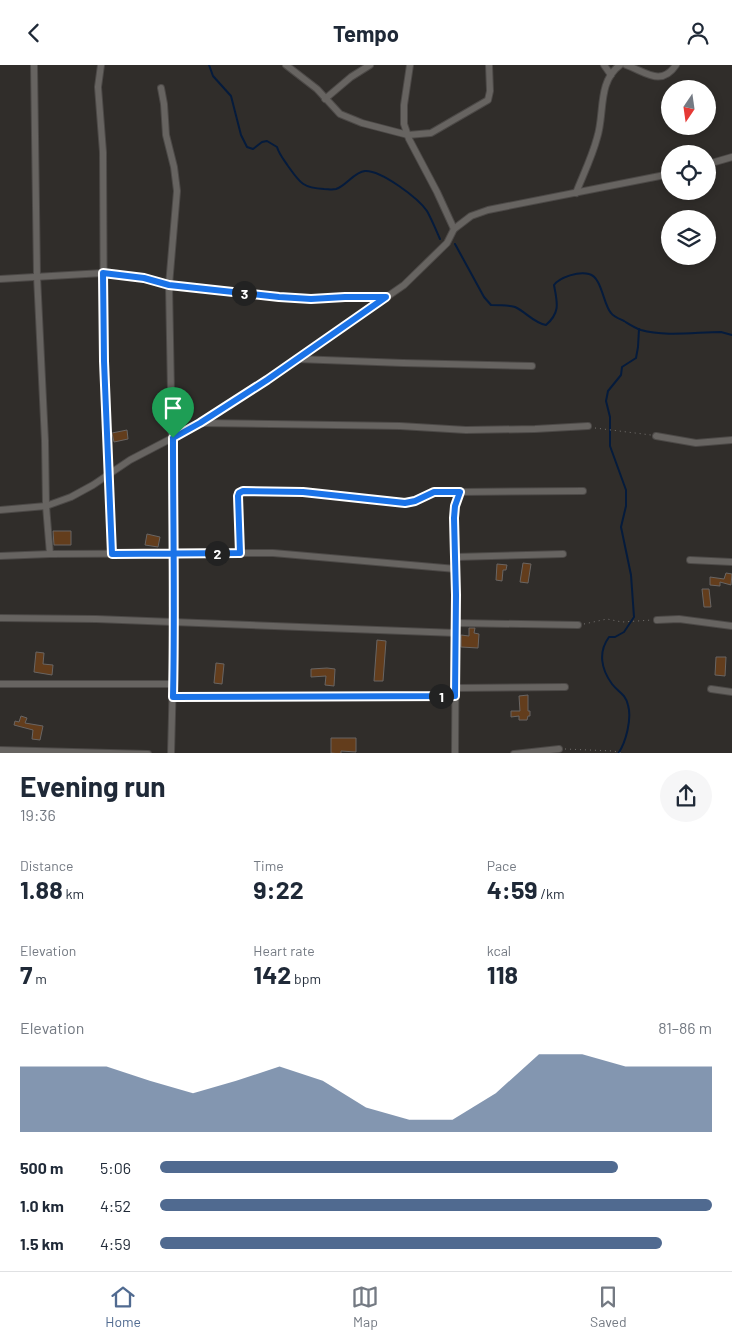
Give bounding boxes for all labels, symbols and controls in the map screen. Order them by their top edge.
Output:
icon: back [20,19,48,47]
icon: person [684,19,712,47]
text: Tempo [333,20,399,46]
north arrow [661,80,716,135]
map controls [661,80,716,265]
button: locate [661,145,716,200]
button: layers [661,210,716,265]
pin: 3 [232,281,256,305]
text: 3 [241,285,248,302]
pin [152,387,194,438]
icon: arrive [159,394,187,422]
pin: 2 [204,541,230,565]
text: 2 [214,545,221,562]
pin: 1 [428,683,454,709]
text: 1 [439,688,444,705]
text: Evening run [20,769,166,803]
button: share [660,770,712,822]
text: 19:36 [20,805,56,824]
text: Distance [20,857,73,874]
text: Time [253,857,284,874]
text: Pace [487,857,517,874]
text: 1.88 [20,874,63,904]
text: 9:22 [253,874,304,904]
text: 4:59 [487,874,538,904]
text: km [63,885,84,902]
text: /km [538,885,565,902]
text: Elevation [20,942,76,959]
text: Heart rate [253,942,315,959]
text: kcal [487,942,511,959]
text: 7 [20,959,32,989]
text: 142 [253,959,291,989]
text: 118 [487,959,518,989]
text: m [32,970,47,987]
text: bpm [291,970,321,987]
text: Elevation [20,1018,84,1037]
text: 81–86 m [658,1018,712,1037]
text: 500 m [20,1158,63,1177]
text: 5:06 [100,1158,131,1177]
text: 1.0 km [20,1196,64,1215]
text: 4:52 [100,1196,131,1215]
text: 1.5 km [20,1234,64,1253]
text: 4:59 [100,1234,131,1253]
tab: Home [105,1283,141,1330]
tab: Map [351,1283,379,1330]
tab: Saved [590,1283,627,1330]

